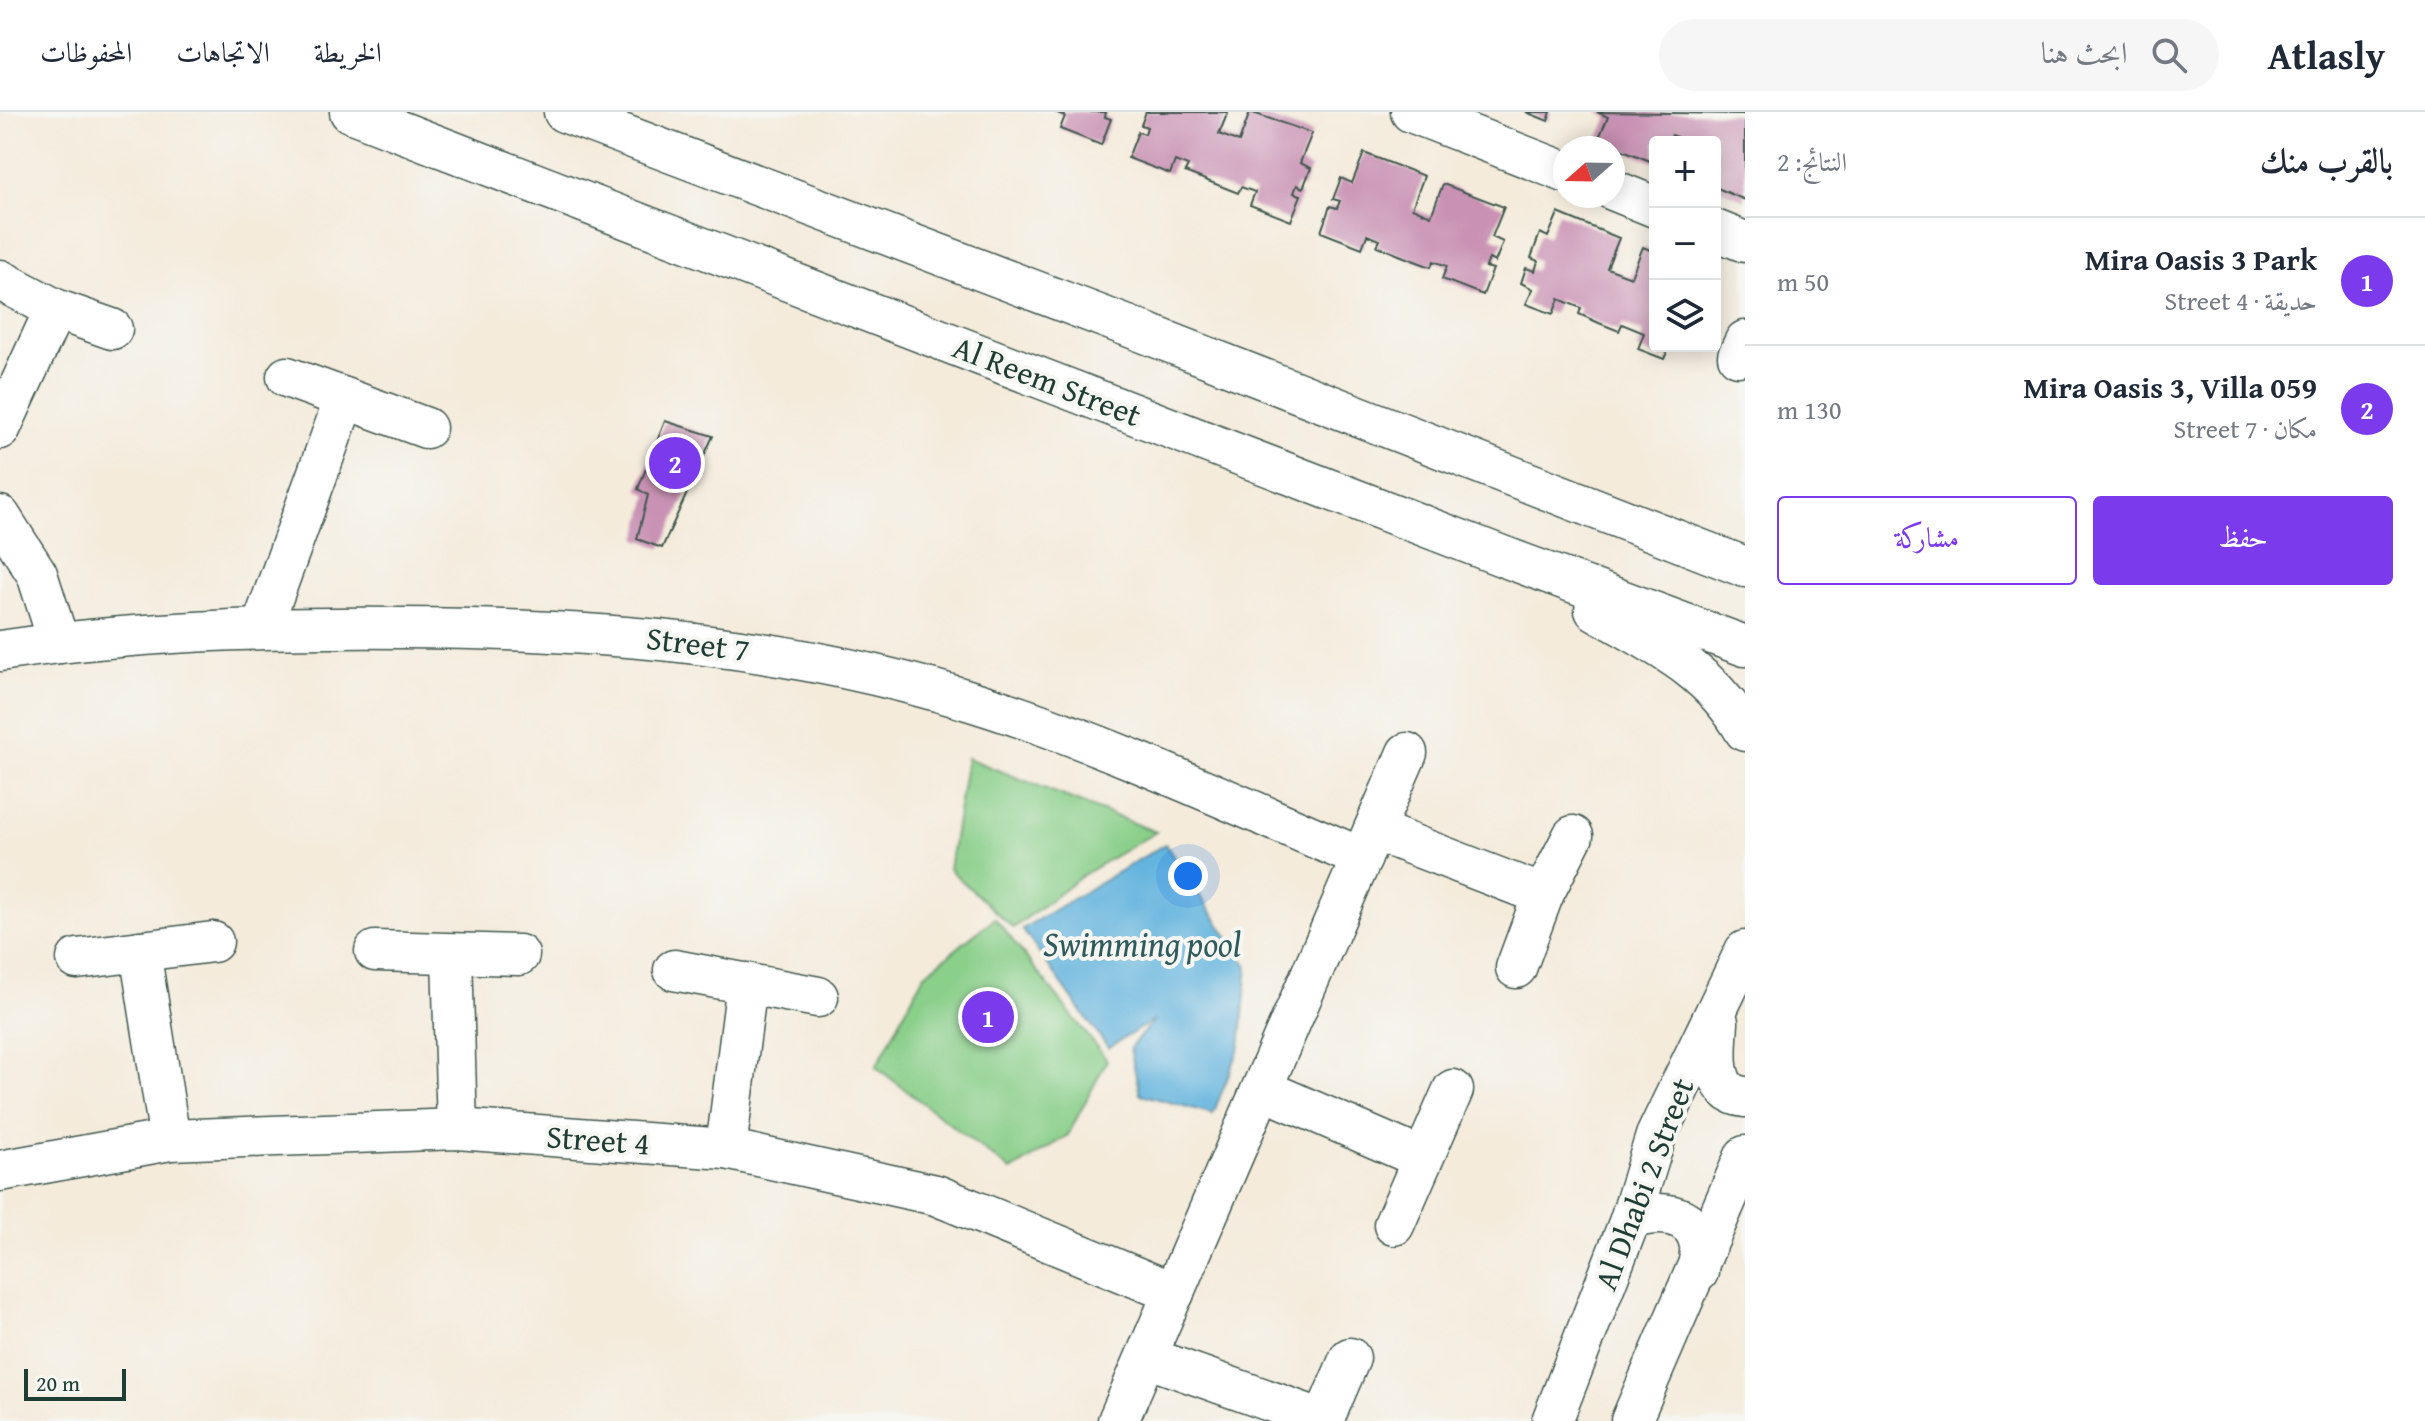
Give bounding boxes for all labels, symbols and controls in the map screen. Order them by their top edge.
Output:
search box [1659,19,2219,91]
text: Atlasly [2267,27,2385,83]
text: ابحث هنا [2041,30,2127,74]
text: المحفوظات [40,31,132,72]
text: الاتجاهات [176,31,270,72]
text: الخريطة [314,31,382,72]
icon: search [2147,33,2191,77]
text: بالقرب منك [2260,135,2393,184]
north arrow [1553,136,1625,208]
map controls [1649,136,1721,352]
button: + [1649,136,1721,208]
text: النتائج: 2 [1777,142,1847,181]
button: − [1649,208,1721,280]
text: Mira Oasis 3 Park [2085,237,2317,281]
text: 50 m [1777,262,1829,301]
text: 1 [2360,262,2374,301]
button: layers [1649,280,1721,352]
text: حديقة · Street 4 [2165,281,2317,320]
street label: Al Reem Street [946,323,1148,438]
text: Mira Oasis 3, Villa 059 [2023,365,2317,409]
text: 130 m [1777,390,1842,429]
text: 2 [2360,390,2374,429]
text: مكان · Street 7 [2174,409,2317,448]
pin: 2 [649,433,701,493]
button: مشاركة [1777,496,2077,585]
button: حفظ [2093,496,2393,585]
street label: Street 7 [644,614,752,673]
your location [1168,856,1208,896]
water label: Swimming pool [1043,919,1241,968]
pin: 1 [962,987,1014,1047]
street label: Al Dhabi 2 Street [1581,1071,1706,1297]
street label: Street 4 [545,1112,651,1167]
scale bar [24,1365,126,1401]
text: 20 m [36,1367,80,1399]

